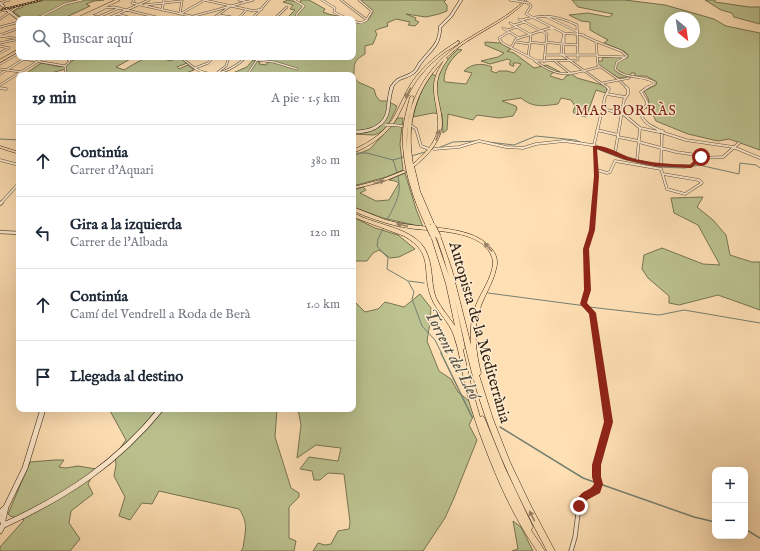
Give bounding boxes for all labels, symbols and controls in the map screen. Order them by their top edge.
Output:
north arrow [664,12,700,48]
search box [16,16,356,60]
icon: search [30,27,52,49]
text: Buscar aquí [62,29,132,48]
text: 19 min [32,88,76,109]
one-way arrow [404,88,411,99]
text: A pie · 1.5 km [271,90,340,107]
district label: MAS BORRÀS [575,101,677,120]
one-way arrow [436,129,442,141]
text: Continúa [70,143,128,162]
route start [692,148,710,166]
icon: ahead [32,150,54,172]
text: 380 m [311,152,340,169]
text: Carrer d'Aquari [70,162,154,179]
one-way arrow [373,179,385,185]
text: Gira a la izquierda [70,215,182,234]
icon: left [32,222,54,244]
one-way arrow [396,222,408,228]
text: 120 m [310,224,340,241]
text: Carrer de l'Albada [70,234,168,251]
street label: Autopista de la Mediterrània [443,238,515,426]
one-way arrow [483,242,492,253]
text: Continúa [70,287,128,306]
icon: ahead [32,294,54,316]
text: 1.0 km [306,296,340,313]
text: Camí del Vendrell a Roda de Berà [70,306,250,323]
water label: Torrent del Lleó [419,306,485,405]
icon: arrive [32,366,54,388]
text: Llegada al destino [70,367,183,386]
map controls [712,467,748,539]
button: + [712,467,748,503]
route end [570,497,588,515]
button: − [712,503,748,539]
one-way arrow [529,511,536,522]

